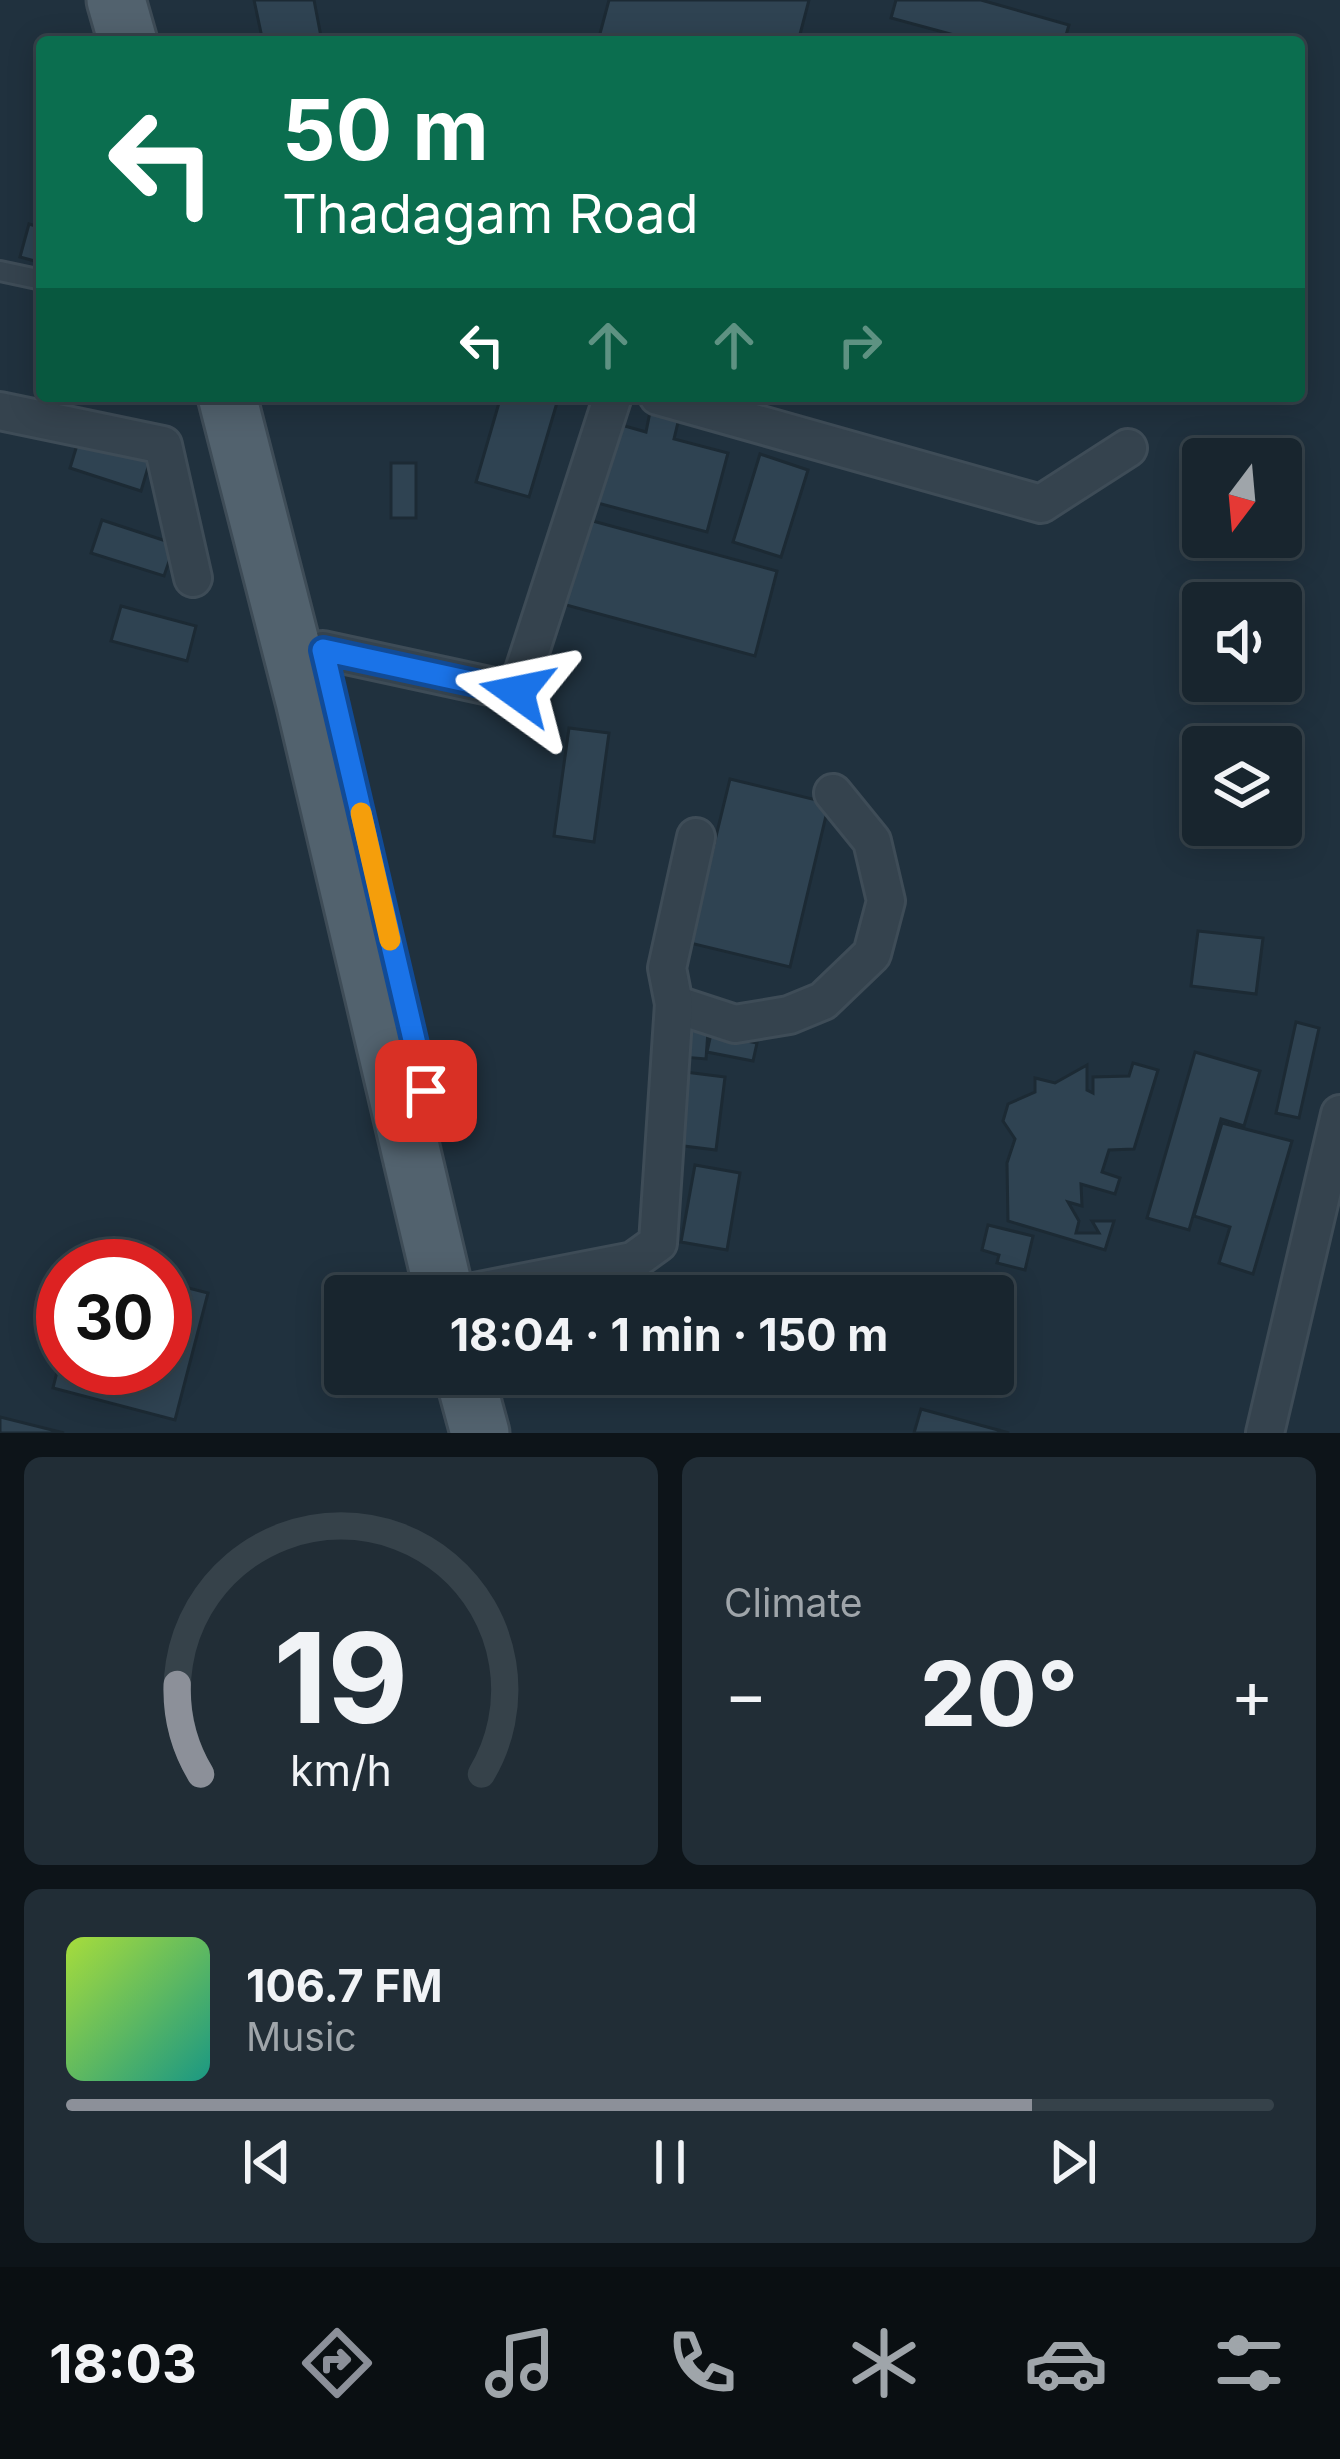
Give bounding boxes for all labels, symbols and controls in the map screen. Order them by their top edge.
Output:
text: 50 m [282,79,489,180]
icon: left [84,84,240,240]
text: Thadagam Road [282,181,699,246]
icon: left [449,312,515,378]
icon: ahead [575,312,641,378]
icon: ahead [701,312,767,378]
icon: right [827,312,893,378]
north arrow [1182,438,1302,558]
map controls [1182,438,1302,846]
button: sound [1182,582,1302,702]
position arrow [454,629,580,755]
button: layers [1182,726,1302,846]
pin [375,1040,477,1142]
icon: arrive [393,1058,459,1124]
speed limit sign: 30 [36,1239,192,1395]
text: 18:04 · 1 min · 150 m [450,1307,888,1362]
text: Climate [724,1579,863,1626]
text: 19 [274,1602,408,1753]
text: 20° [920,1639,1078,1748]
text: − [724,1654,768,1734]
text: + [1230,1654,1274,1734]
text: km/h [290,1744,392,1796]
text: 106.7 FM [246,1958,443,2013]
text: Music [246,2013,357,2060]
icon: previous [234,2129,300,2195]
icon: pause [637,2129,703,2195]
icon: next [1040,2129,1106,2195]
icon: directions [295,2321,379,2405]
icon: music [478,2321,562,2405]
icon: phone [660,2321,744,2405]
icon: climate [842,2321,926,2405]
icon: car [1024,2321,1108,2405]
icon: filters [1207,2321,1291,2405]
text: 18:03 [49,2331,197,2396]

